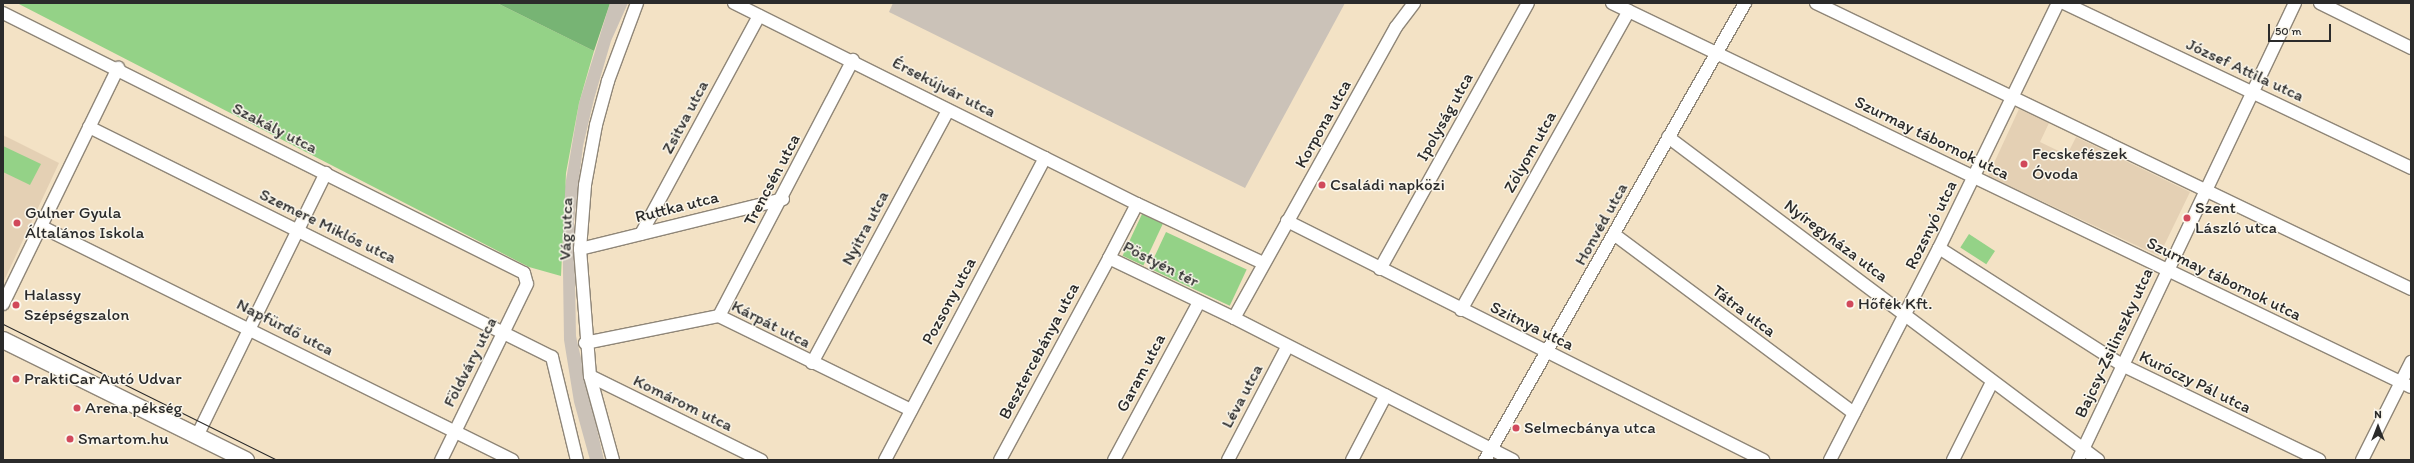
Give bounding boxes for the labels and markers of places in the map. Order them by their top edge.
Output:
place label: Fecskefészek Óvoda [2032,144,2127,184]
marker: Fecskefészek Óvoda [2019,159,2029,169]
place label: Családi napközi [1330,175,1445,195]
marker: Családi napközi [1317,180,1327,190]
place label: Szent László utca [2195,198,2277,238]
place label: Gulner Gyula Általános Iskola [25,203,144,243]
marker: Szent László utca [2182,213,2192,223]
marker: Gulner Gyula Általános Iskola [12,218,22,228]
place label: Halassy Szépségszalon [24,285,129,325]
place label: Hőfék Kft. [1858,294,1933,314]
marker: Hőfék Kft. [1845,299,1855,309]
marker: Halassy Szépségszalon [11,300,21,310]
place label: PraktiCar Autó Udvar [24,369,182,389]
marker: PraktiCar Autó Udvar [11,374,21,384]
place label: Arena pékség [85,398,182,418]
marker: Arena pékség [72,403,82,413]
place label: Selmecbánya utca [1524,418,1656,438]
marker: Selmecbánya utca [1511,423,1521,433]
place label: Smartom.hu [78,429,169,449]
marker: Smartom.hu [65,434,75,444]

